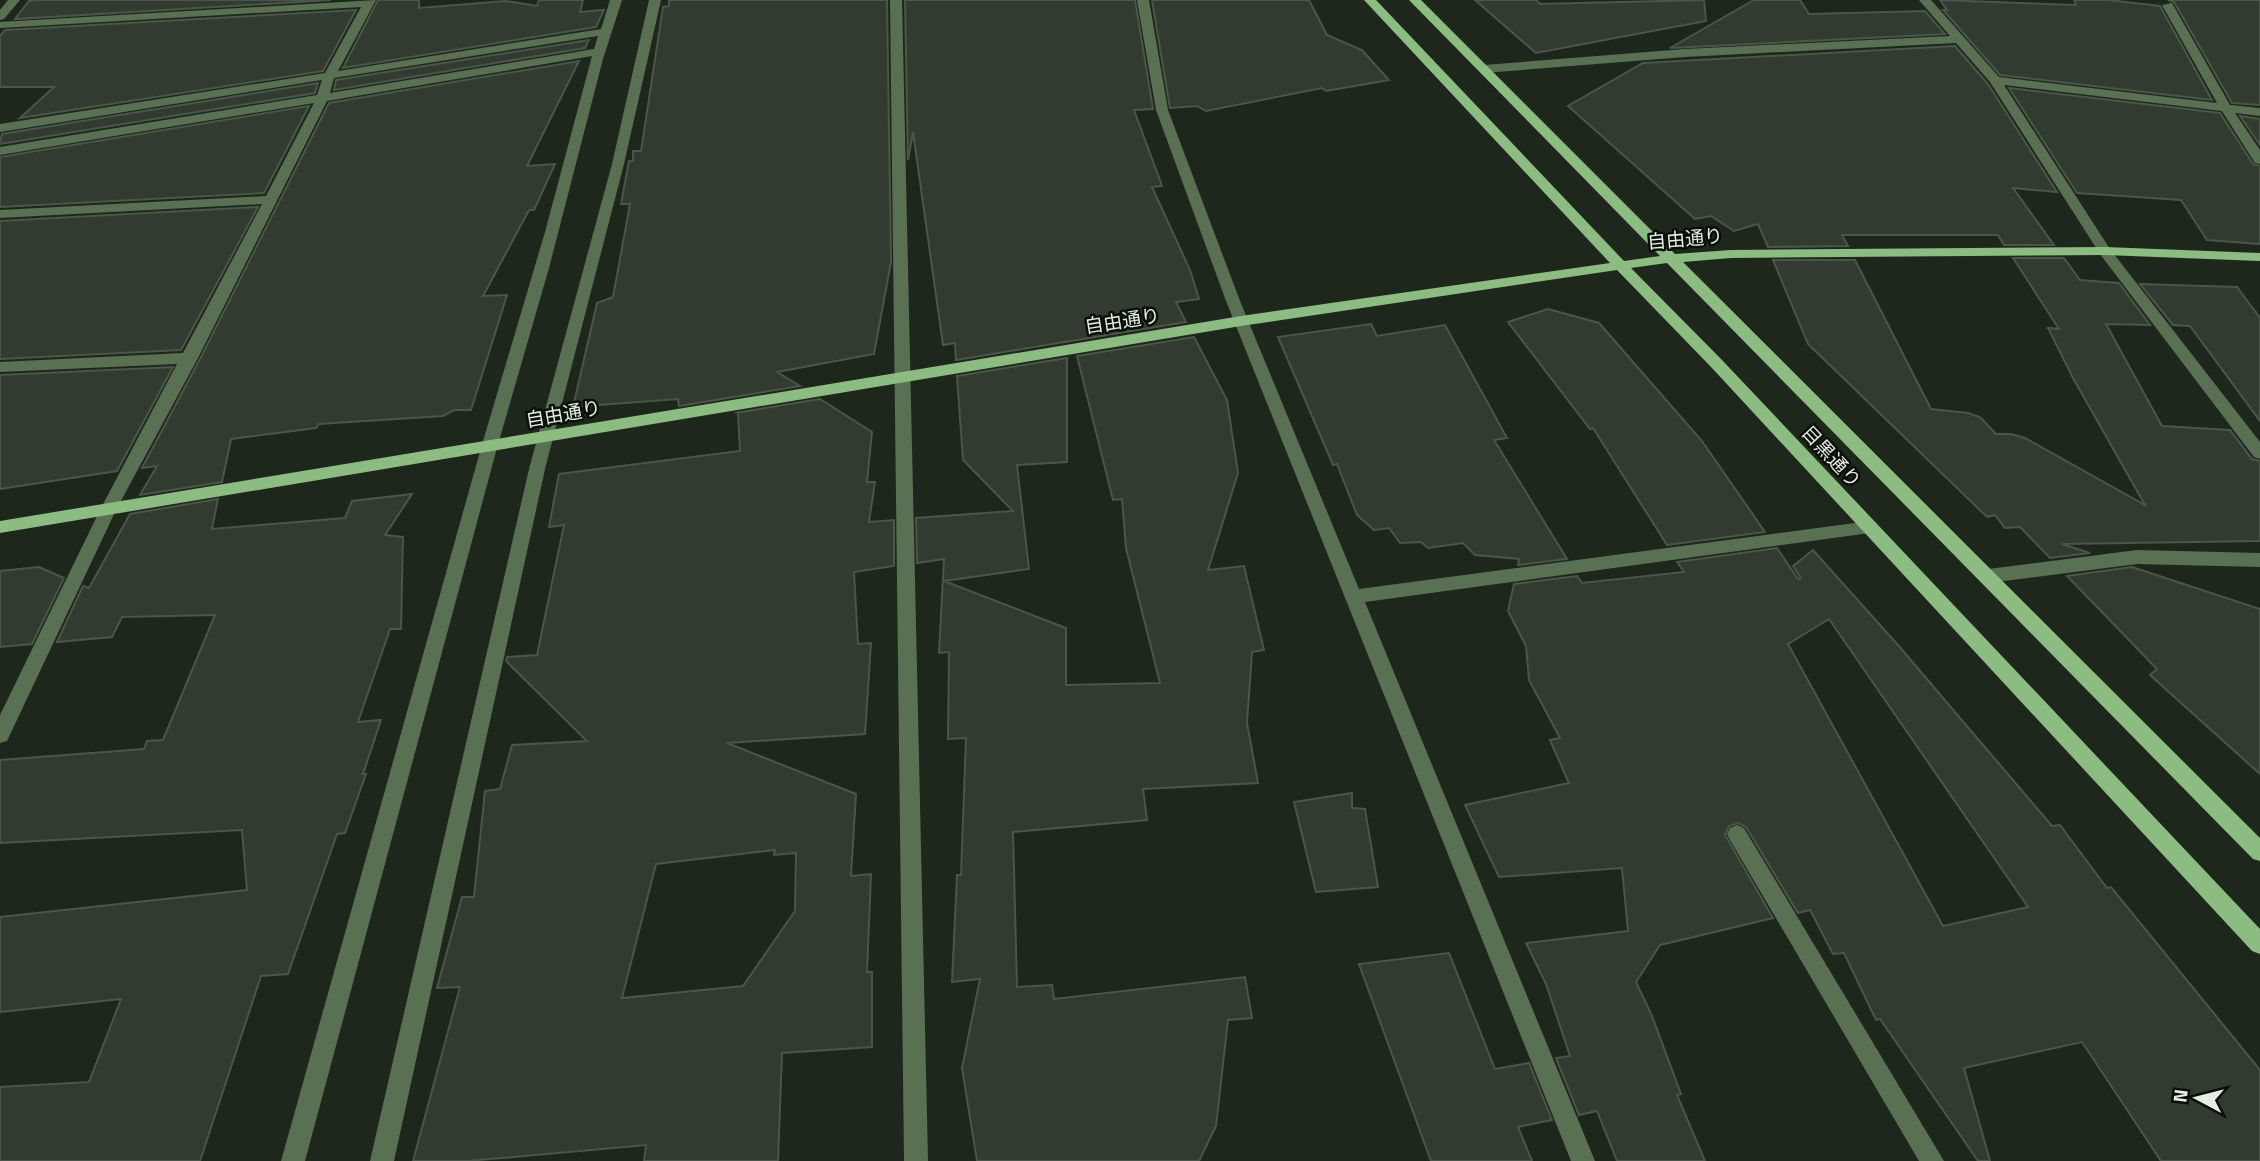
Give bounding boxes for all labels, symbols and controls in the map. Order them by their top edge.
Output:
street label: 自由通り [1646,220,1724,256]
street label: 自由通り [1082,300,1162,340]
street label: 自由通り [523,392,603,434]
street label: 目黒通り [1795,418,1869,494]
north arrow [2162,1063,2232,1133]
text: N [2164,1088,2195,1104]

